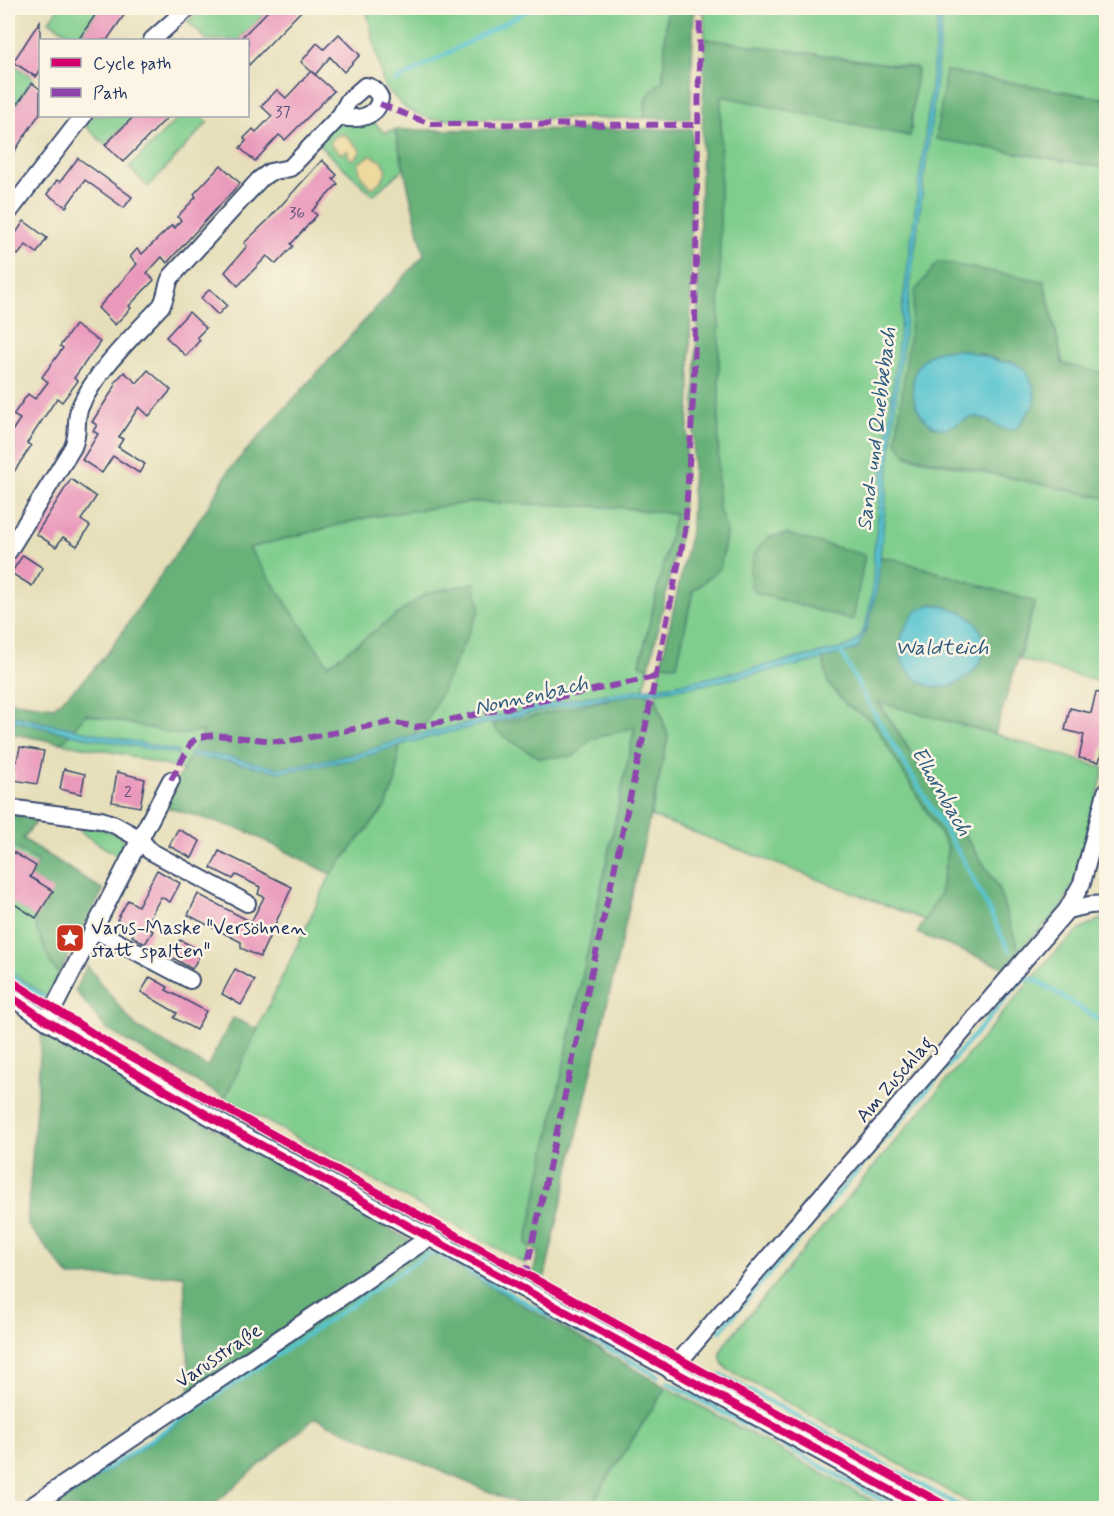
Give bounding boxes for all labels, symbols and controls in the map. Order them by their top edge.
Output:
legend [39,39,249,117]
text: Cycle path [93,52,171,76]
text: Path [93,82,128,106]
house number: 37 [275,102,291,123]
house number: 36 [289,203,305,224]
water label: Sand- und Quebbebach [851,325,903,533]
water label: Waldteich [895,634,989,662]
water label: Nonnenbach [472,669,591,723]
water label: Elhornbach [904,742,978,842]
house number: 2 [124,782,132,803]
place label: Varus-Maske "Versöhnen statt spalten" [91,915,306,965]
place icon: Varus-Maske "Versöhnen statt spalten" [54,922,86,954]
street label: Am Zuschlag [850,1031,942,1130]
street label: Varusstraße [170,1317,267,1395]

